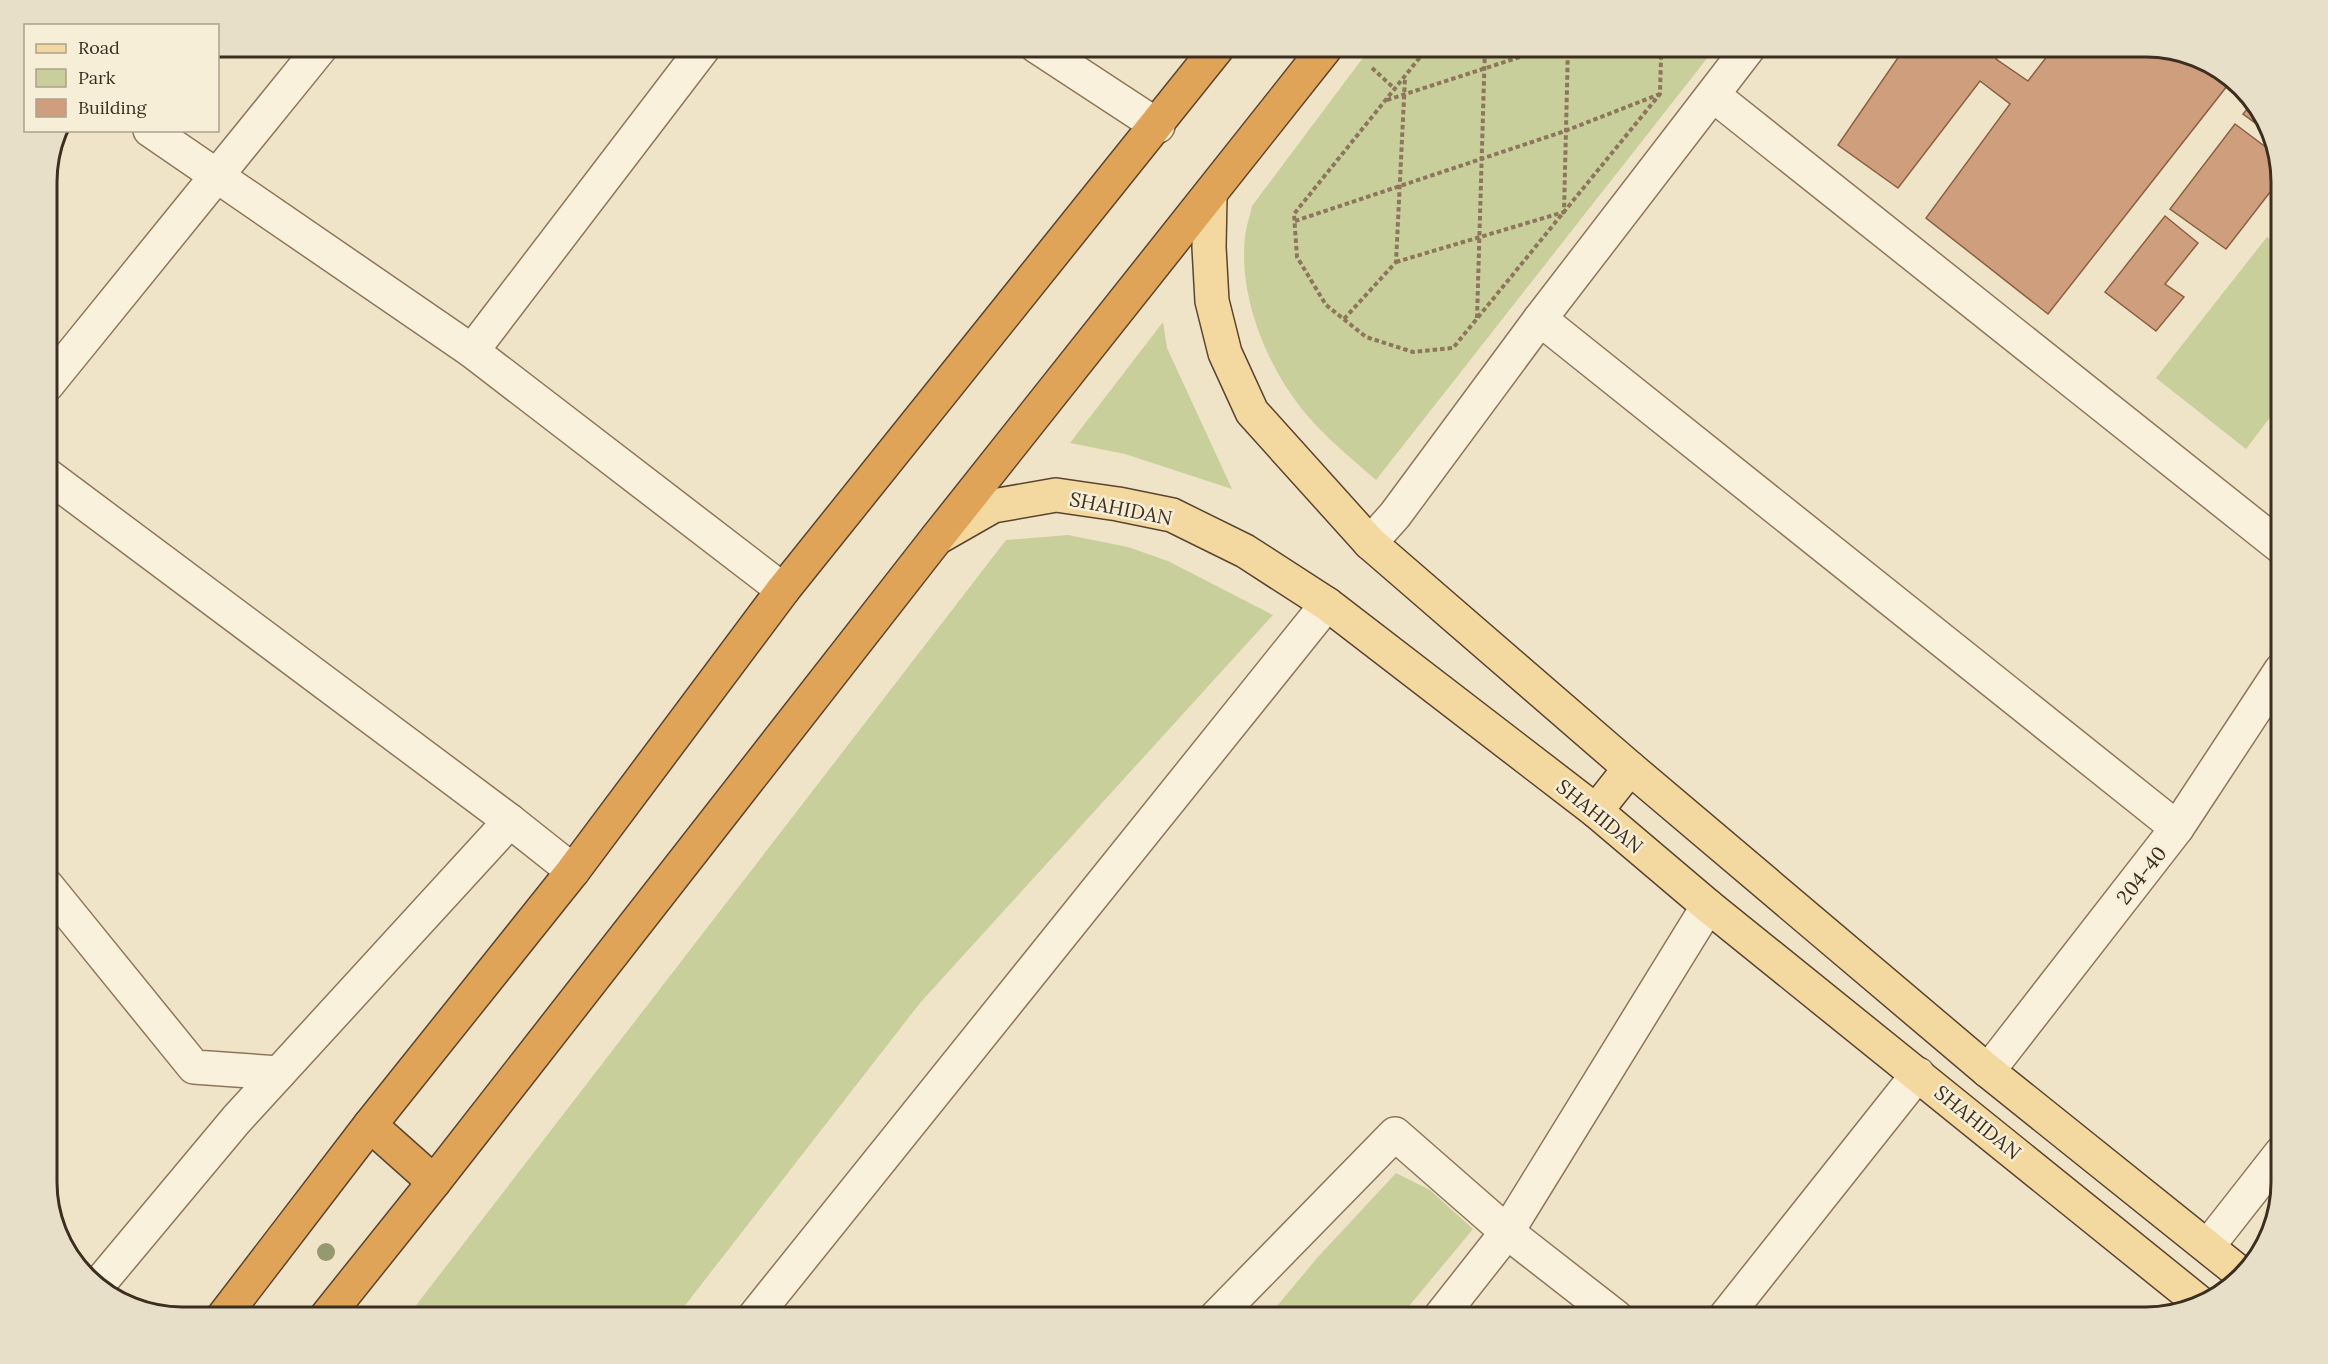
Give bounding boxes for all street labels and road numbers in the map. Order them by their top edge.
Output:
street label: SHAHIDAN [1068,486,1174,530]
street label: SHAHIDAN [1552,774,1648,858]
street label: 204-40 [2111,841,2171,909]
street label: SHAHIDAN [1930,1080,2026,1164]

